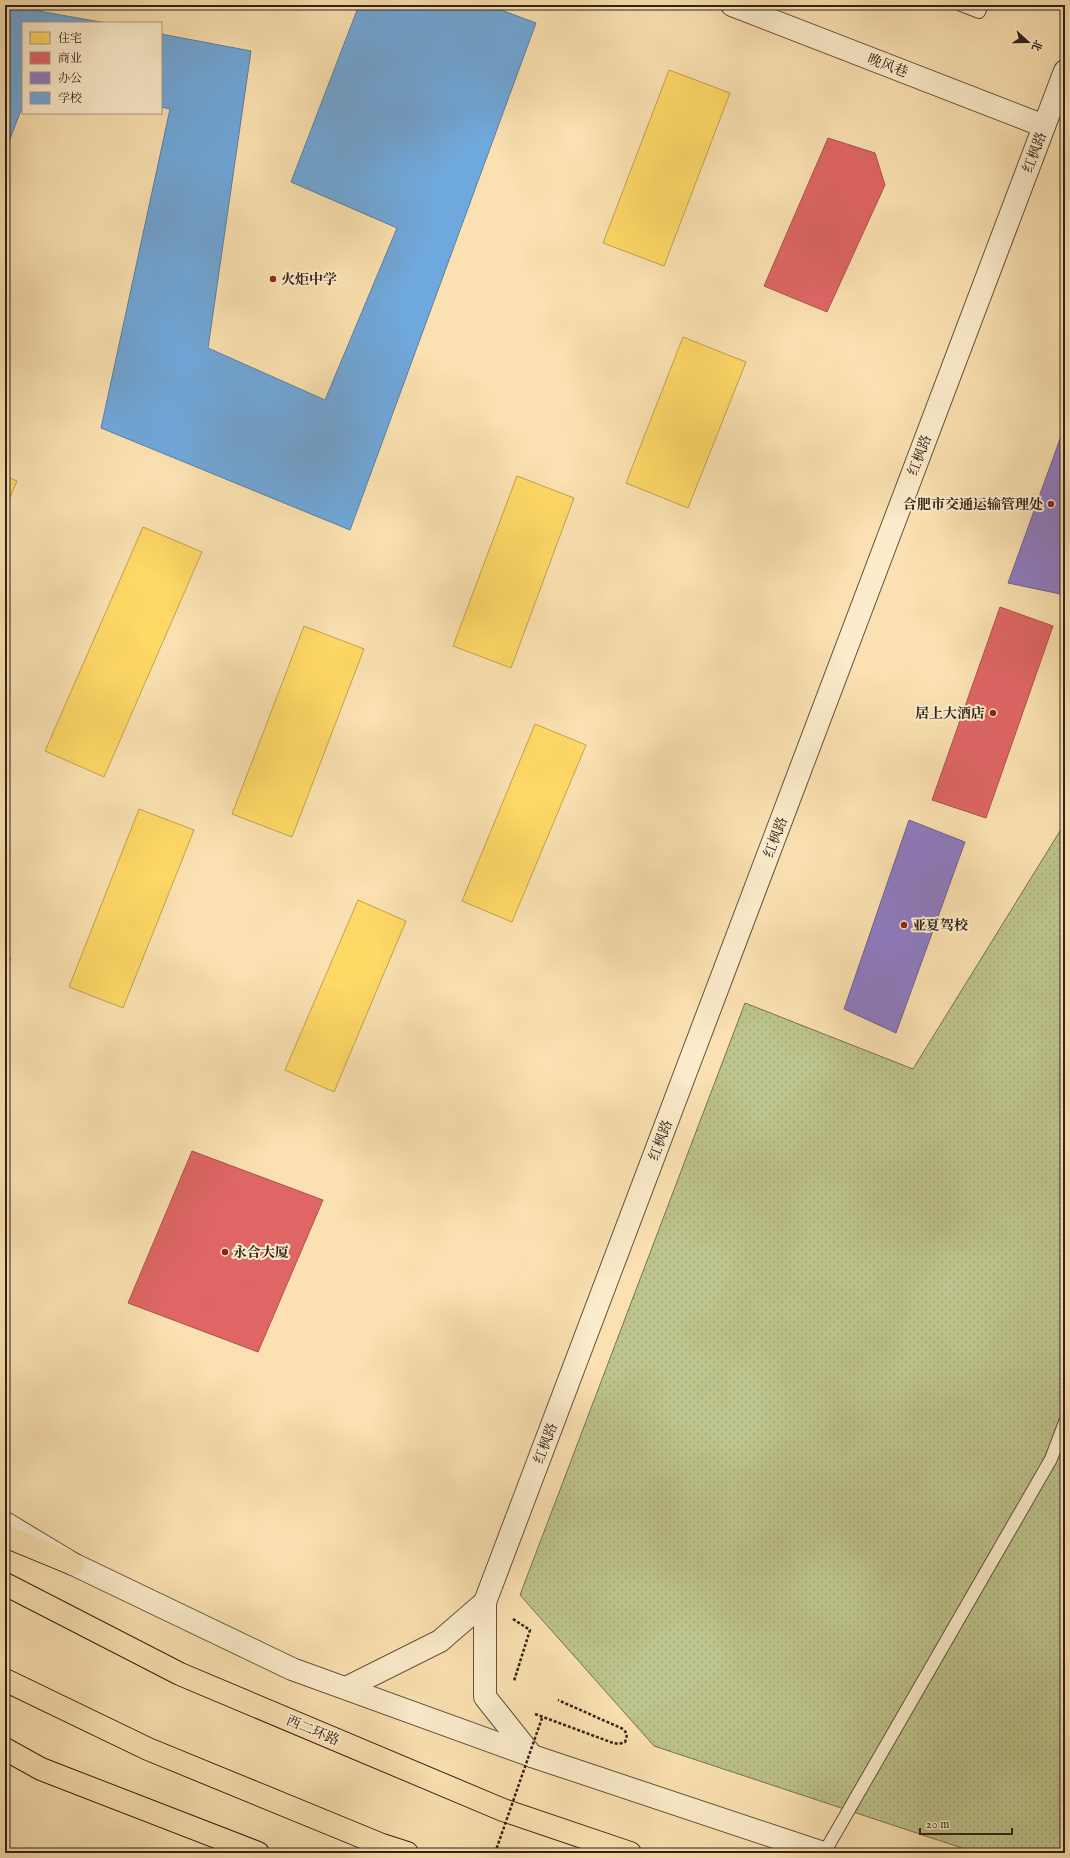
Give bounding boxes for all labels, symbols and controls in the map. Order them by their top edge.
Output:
legend [22,22,162,114]
north arrow [1008,22,1048,62]
text: 住宅 [58,31,82,46]
text: 北 [1028,38,1045,53]
street label: 晚风巷 [865,50,910,82]
text: 商业 [58,51,82,66]
text: 办公 [58,71,82,86]
text: 学校 [58,91,82,106]
street label: 红枫路 [1019,130,1051,175]
place label: 火炬中学 [281,271,337,289]
marker: 火炬中学 [268,274,278,284]
street label: 红枫路 [904,433,936,478]
place label: 合肥市交通运输管理处 [903,496,1043,514]
marker: 合肥市交通运输管理处 [1046,499,1056,509]
place label: 居上大酒店 [915,705,985,723]
marker: 居上大酒店 [988,708,998,718]
street label: 红枫路 [760,815,792,860]
place label: 亚夏驾校 [912,917,968,935]
marker: 亚夏驾校 [899,920,909,930]
street label: 红枫路 [645,1118,677,1163]
place label: 永合大厦 [233,1244,289,1262]
marker: 永合大厦 [220,1247,230,1257]
street label: 红枫路 [530,1421,562,1466]
street label: 西二环路 [283,1712,342,1750]
scale bar [920,1810,1012,1836]
text: 20 m [926,1817,949,1832]

